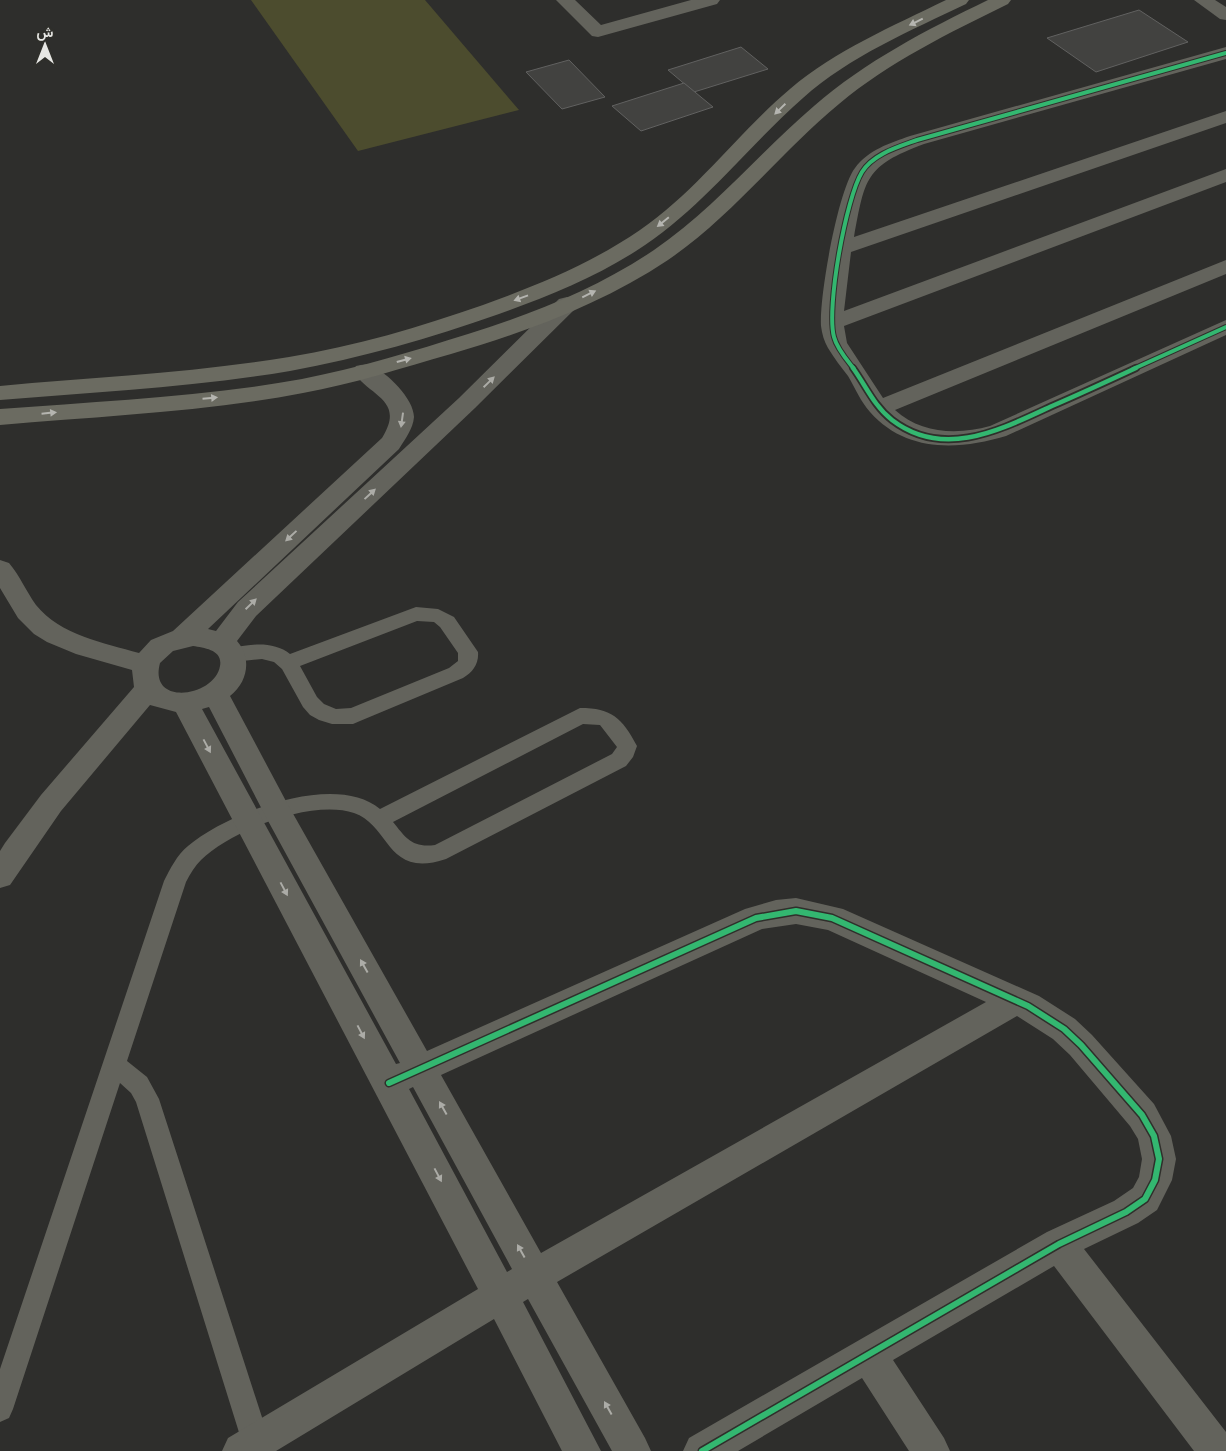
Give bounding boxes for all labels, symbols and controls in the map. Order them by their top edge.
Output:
one-way arrow [909,18,923,26]
north arrow [20,20,70,70]
text: ش [37,22,54,41]
one-way arrow [775,103,787,115]
one-way arrow [657,216,670,227]
one-way arrow [582,289,596,297]
one-way arrow [513,295,528,302]
one-way arrow [396,356,411,364]
one-way arrow [482,376,494,388]
one-way arrow [203,394,219,402]
one-way arrow [41,408,57,416]
one-way arrow [397,412,405,428]
one-way arrow [364,488,377,499]
one-way arrow [286,530,298,542]
one-way arrow [245,599,257,611]
one-way arrow [203,739,212,753]
one-way arrow [280,882,288,896]
one-way arrow [359,960,368,973]
one-way arrow [357,1025,366,1039]
one-way arrow [438,1102,447,1115]
one-way arrow [434,1168,442,1183]
one-way arrow [517,1243,525,1258]
one-way arrow [604,1401,612,1416]

